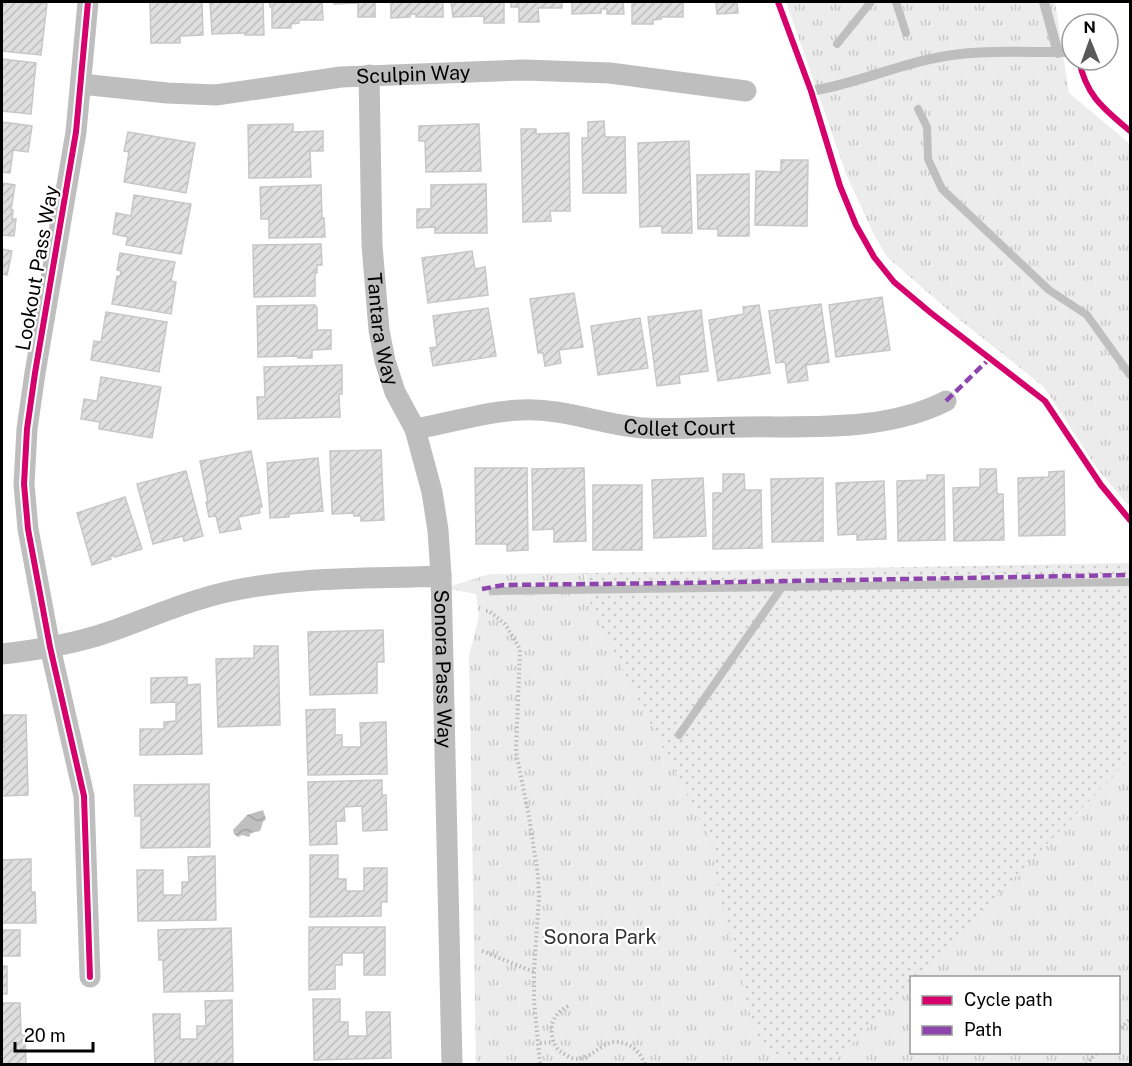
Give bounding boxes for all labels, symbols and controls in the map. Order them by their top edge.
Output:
north arrow [1060,12,1120,72]
text: N [1083,18,1096,37]
street label: Sculpin Way [355,60,471,88]
street label: Lookout Pass Way [11,183,63,353]
street label: Tantara Way [362,272,404,389]
street label: Collet Court [622,414,736,441]
street label: Sonora Pass Way [429,589,457,749]
park label: Sonora Park [543,925,657,949]
legend [910,976,1120,1054]
text: Cycle path [964,989,1053,1010]
scale bar [15,1015,93,1053]
text: Path [964,1019,1002,1040]
text: 20 m [24,1025,66,1046]

